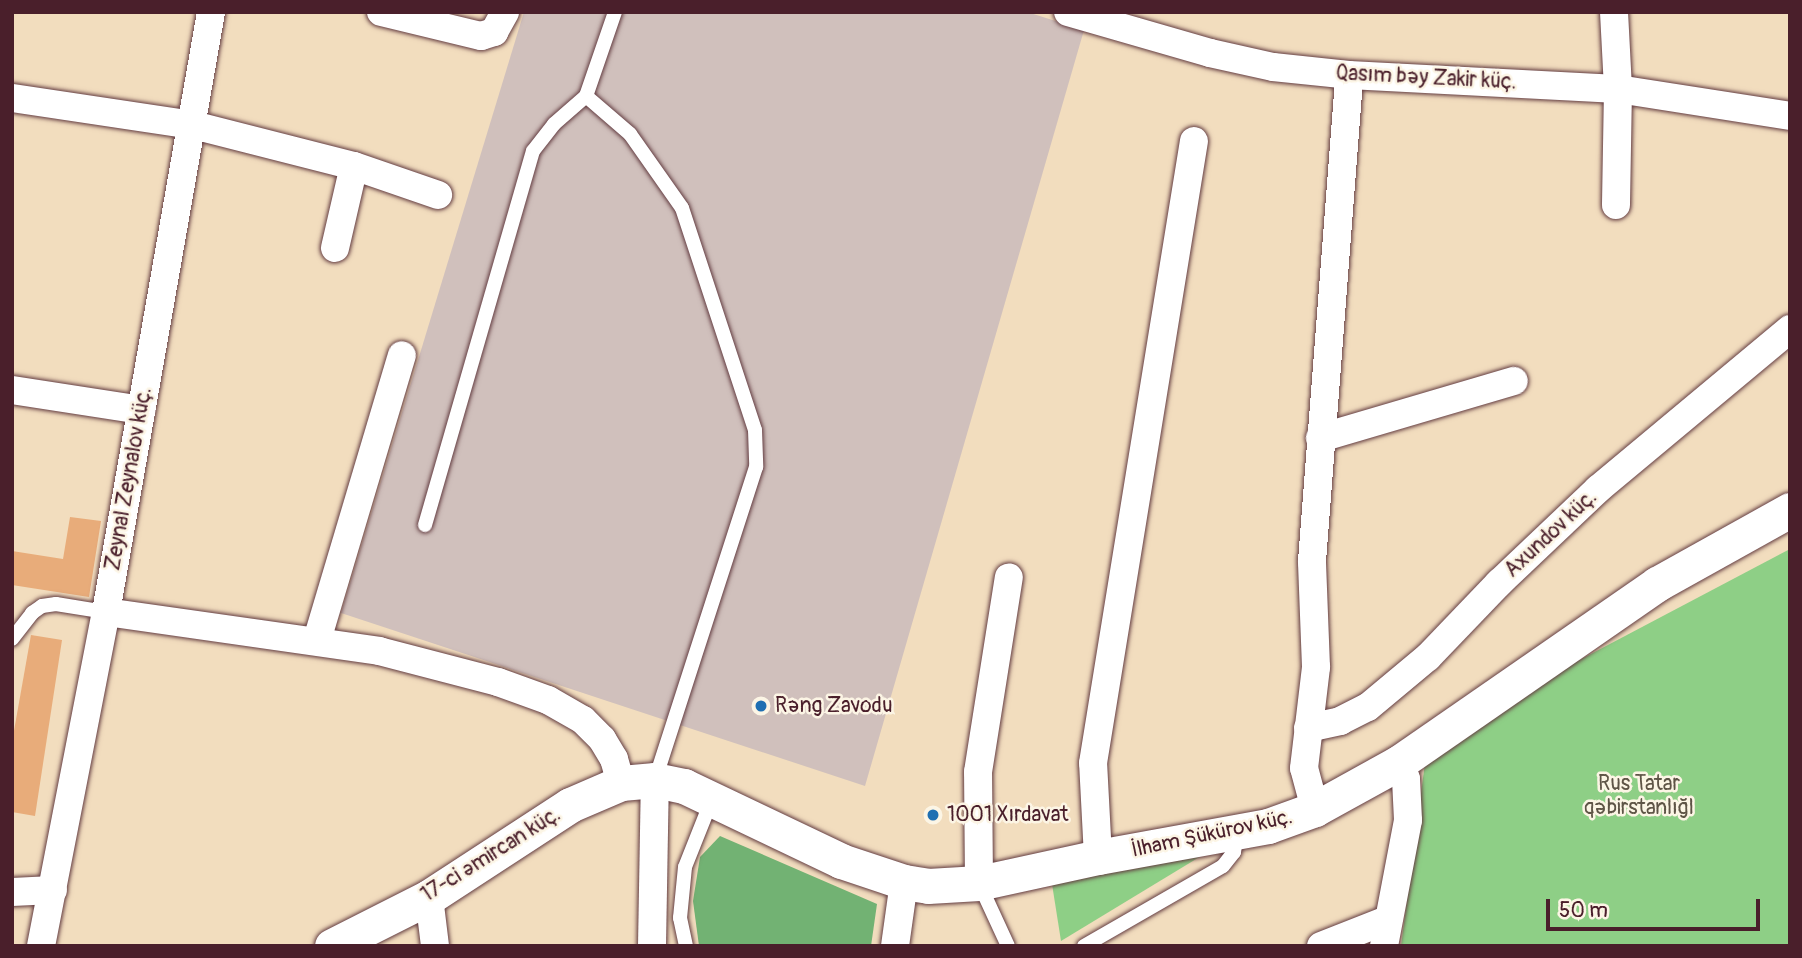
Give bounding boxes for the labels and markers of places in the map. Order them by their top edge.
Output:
place label: Rəng Zavodu [775,693,892,719]
marker: Rəng Zavodu [753,698,769,714]
place label: 1001 Xırdavat [947,802,1068,828]
marker: 1001 Xırdavat [925,807,941,823]

